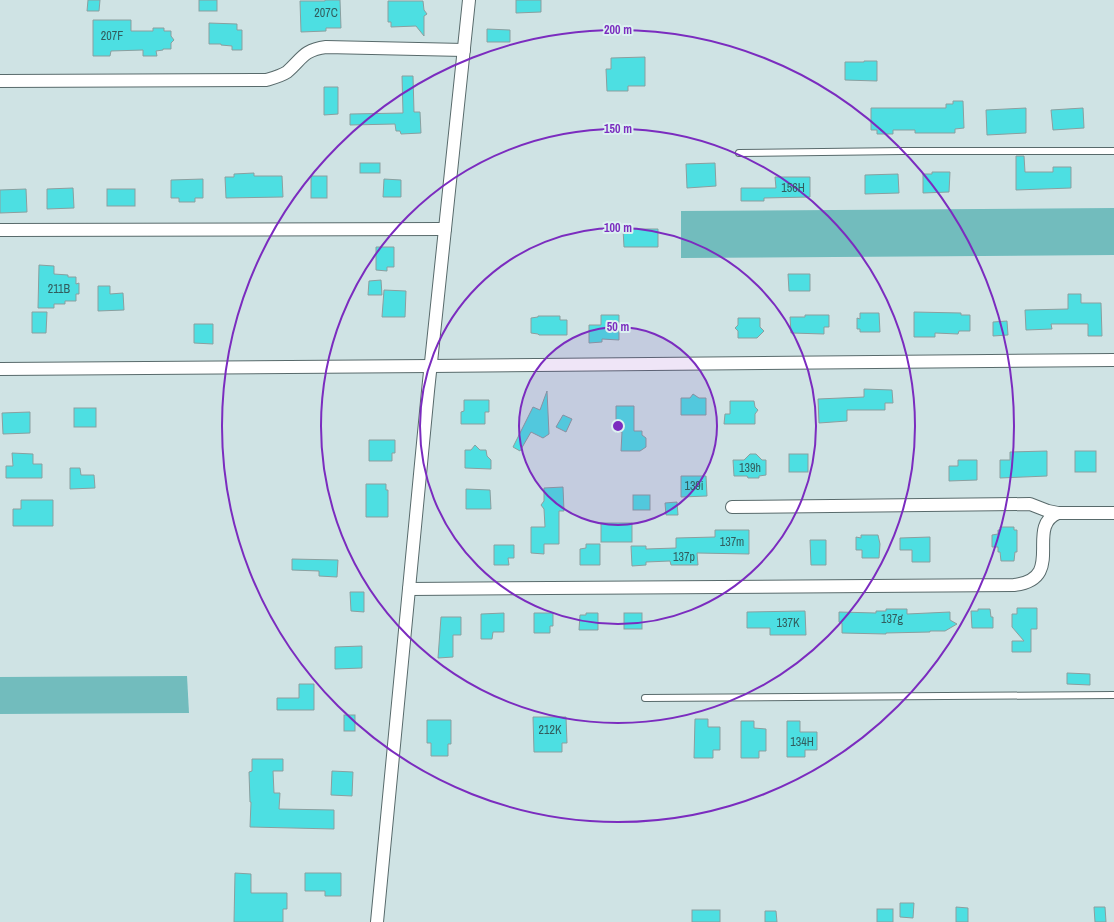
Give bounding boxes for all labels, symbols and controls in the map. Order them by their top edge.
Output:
house number: 207C [314,5,338,21]
text: 200 m [604,22,632,38]
house number: 207F [101,28,123,44]
text: 150 m [604,121,632,137]
house number: 156H [781,180,805,196]
text: 100 m [604,220,632,236]
house number: 211B [48,281,71,297]
text: 50 m [607,319,629,335]
centre of rings [611,419,625,433]
house number: 139h [739,460,761,476]
house number: 139i [684,478,704,494]
house number: 137m [720,534,744,550]
house number: 137p [673,549,695,565]
house number: 137g [881,611,903,627]
house number: 137K [777,615,800,631]
house number: 212K [539,722,562,738]
house number: 134H [790,734,814,750]

